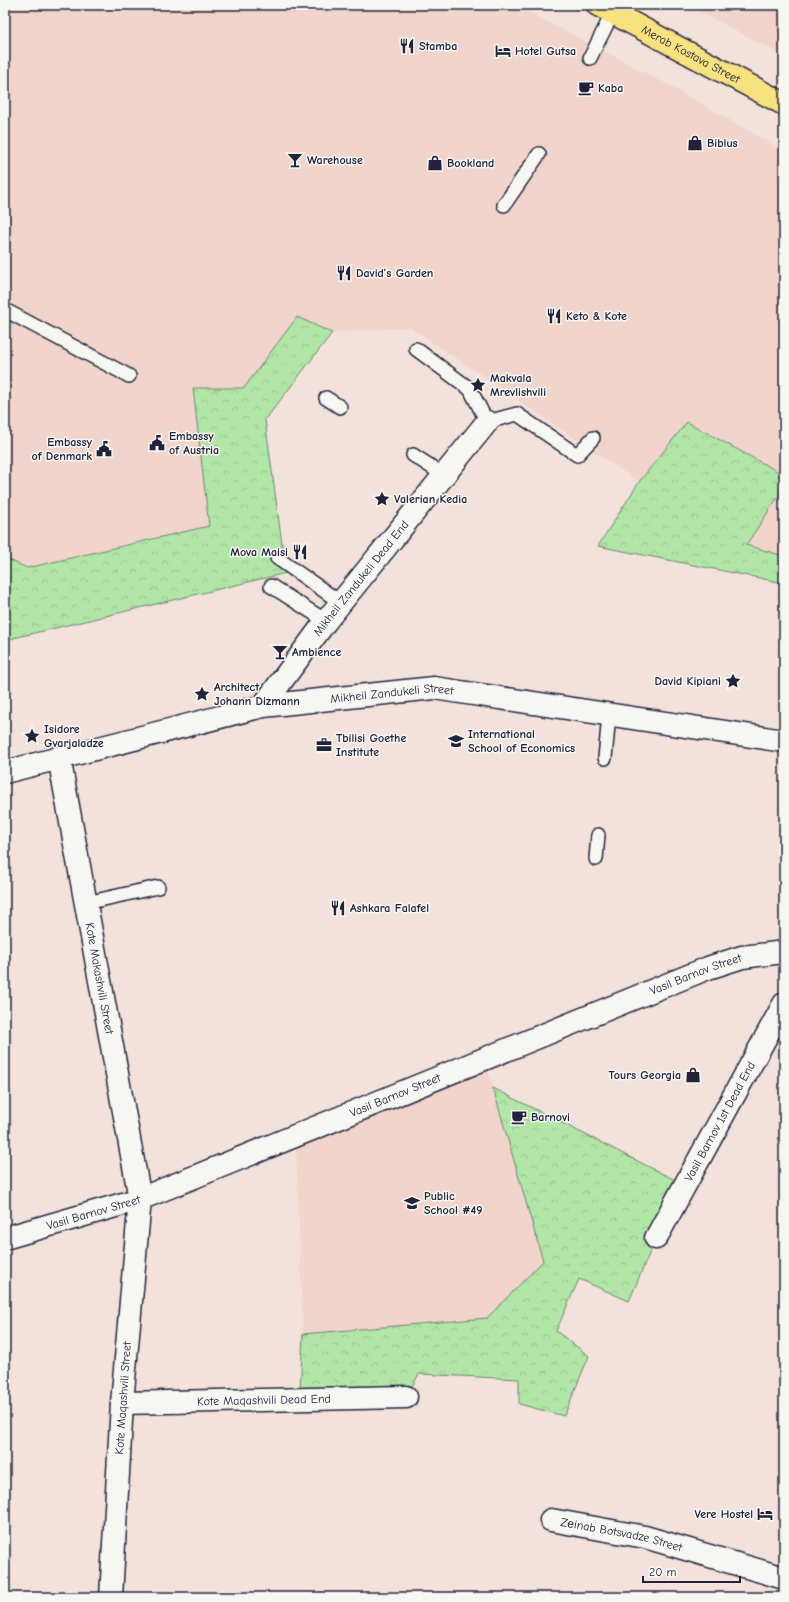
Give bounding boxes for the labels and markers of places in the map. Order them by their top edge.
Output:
restaurant icon: Stamba [398,37,416,55]
place label: Stamba [419,39,457,53]
hotel icon: Hotel Gutsa [494,42,512,60]
place label: Hotel Gutsa [515,44,576,58]
cafe icon: Kaba [577,79,595,97]
place label: Kaba [598,81,623,95]
shop icon: Biblus [686,134,704,152]
place label: Biblus [707,136,738,150]
bar icon: Warehouse [286,151,304,169]
place label: Warehouse [307,153,363,167]
shop icon: Bookland [426,154,444,172]
place label: Bookland [447,156,494,170]
restaurant icon: David’s Garden [335,264,353,282]
place label: David’s Garden [356,266,433,280]
restaurant icon: Keto & Kote [545,307,563,325]
place label: Keto & Kote [566,309,627,323]
place label: Makvala Mrevlishvili [490,371,546,399]
place icon: Makvala Mrevlishvili [469,376,487,394]
place label: Embassy of Austria [169,429,219,457]
public building icon: Embassy of Austria [148,434,166,452]
place label: Embassy of Denmark [32,435,92,463]
public building icon: Embassy of Denmark [95,440,113,458]
place icon: Valerian Kedia [373,490,391,508]
place label: Valerian Kedia [394,492,467,506]
restaurant icon: Mova Maisi [291,543,309,561]
place label: Mova Maisi [230,545,288,559]
bar icon: Ambience [271,643,289,661]
place label: Ambience [292,645,341,659]
place icon: David Kipiani [724,672,742,690]
place label: David Kipiani [655,674,721,688]
place label: Architect Johann Dizmann [214,680,300,708]
place icon: Architect Johann Dizmann [193,685,211,703]
place label: Isidore Gvarjaladze [44,722,104,750]
place icon: Isidore Gvarjaladze [23,727,41,745]
place label: International School of Economics [468,727,575,755]
place label: Tbilisi Goethe Institute [336,731,406,759]
school or university icon: International School of Economics [447,732,465,750]
office icon: Tbilisi Goethe Institute [315,736,333,754]
restaurant icon: Ashkara Falafel [329,899,347,917]
place label: Ashkara Falafel [350,901,429,915]
shop icon: Tours Georgia [684,1066,702,1084]
place label: Tours Georgia [608,1068,681,1082]
cafe icon: Barnovi [510,1108,528,1126]
place label: Barnovi [531,1110,570,1124]
place label: Public School #49 [424,1189,482,1217]
school or university icon: Public School #49 [403,1194,421,1212]
hotel icon: Vere Hostel [756,1505,774,1523]
place label: Vere Hostel [694,1507,753,1521]

